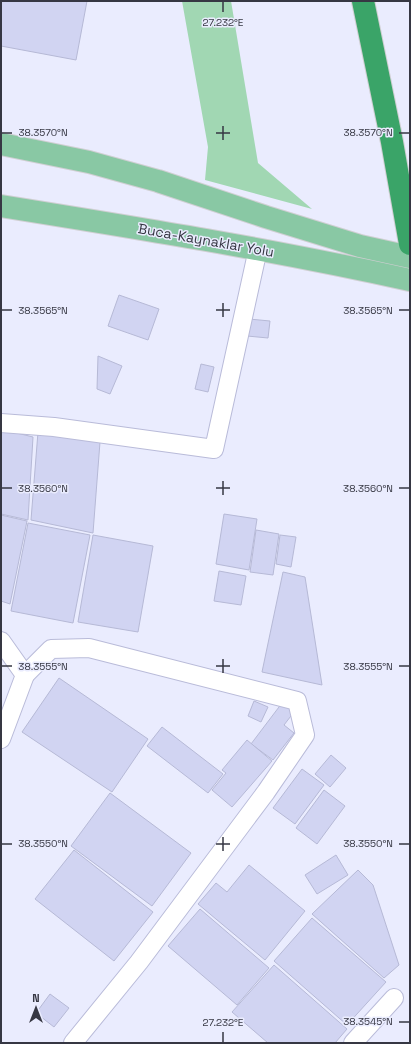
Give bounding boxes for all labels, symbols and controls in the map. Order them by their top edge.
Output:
text: 27.232°E [203,16,244,29]
text: 38.3570°N [18,126,68,139]
text: 38.3570°N [343,126,393,139]
street label: Buca-Kaynaklar Yolu [137,219,275,261]
text: 38.3565°N [18,304,68,317]
text: 38.3565°N [343,304,393,317]
text: 38.3560°N [18,482,68,495]
text: 38.3560°N [343,482,393,495]
text: 38.3555°N [18,660,68,673]
text: 38.3555°N [343,660,393,673]
text: 38.3550°N [18,837,68,850]
text: 38.3550°N [343,837,393,850]
north arrow [16,988,56,1028]
text: N [32,991,40,1005]
text: 38.3545°N [343,1015,393,1028]
text: 27.232°E [203,1016,244,1029]

